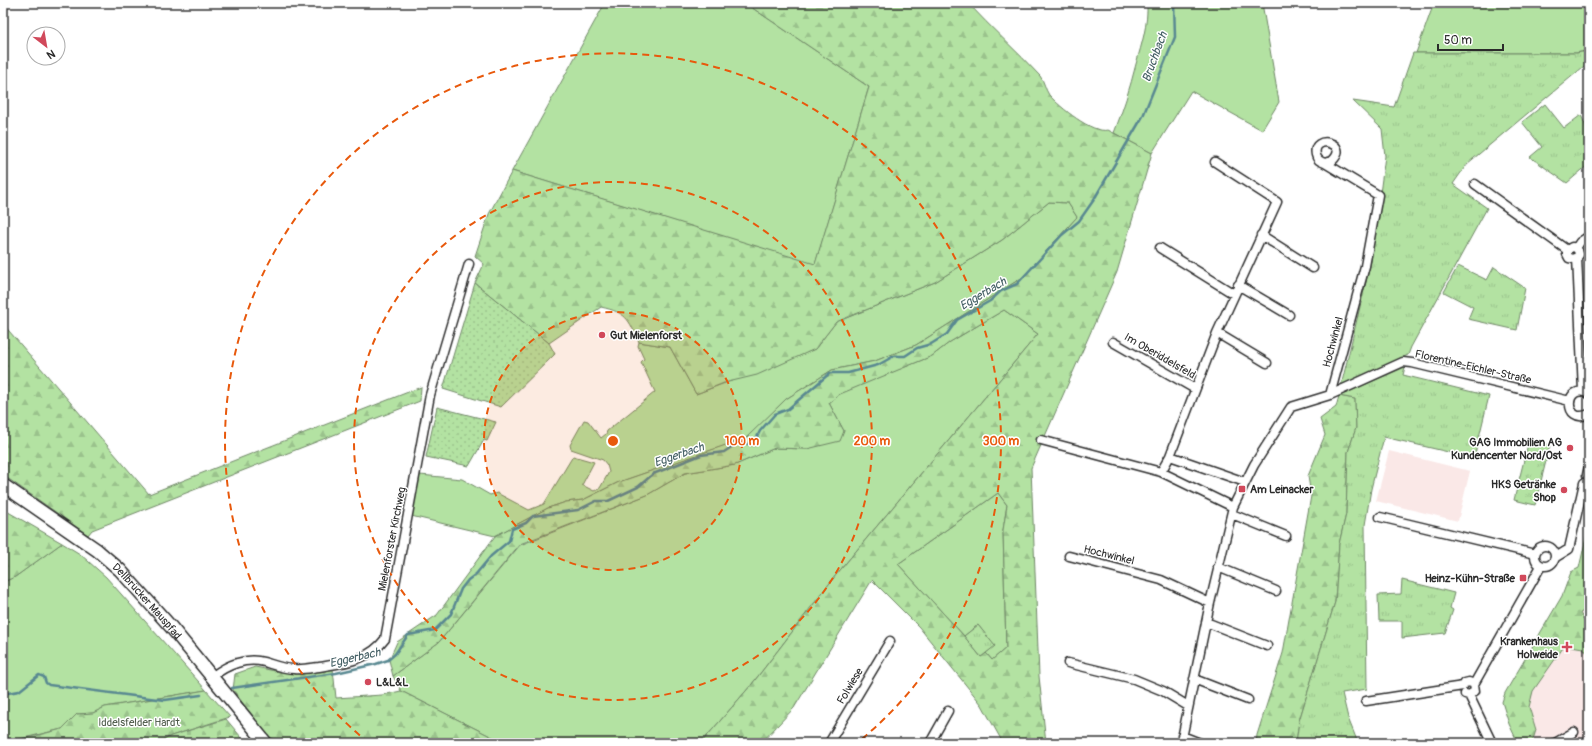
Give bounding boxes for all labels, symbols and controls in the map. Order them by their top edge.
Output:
north arrow [26,26,66,66]
scale bar [1438,26,1503,52]
water label: Bruchbach [1139,29,1171,84]
text: 50 m [1444,33,1472,48]
text: N [44,47,57,62]
water label: Eggerbach [957,274,1010,314]
street label: Hochwinkel [1320,315,1346,369]
place label: Gut Mielenforst [610,329,683,342]
marker: Gut Mielenforst [597,330,607,340]
street label: Im Oberiddelsfeld [1122,330,1198,382]
street label: Florentine-Eichler-Straße [1413,347,1533,387]
centre of rings [606,434,620,448]
text: 100 m [725,434,760,449]
text: 200 m [854,434,891,449]
text: 300 m [983,434,1020,449]
place label: GAG Immobilien AG Kundencenter Nord/Ost [1451,436,1563,462]
water label: Eggerbach [652,439,707,471]
marker: GAG Immobilien AG Kundencenter Nord/Ost [1565,443,1575,453]
place label: HKS Getränke Shop [1491,478,1557,504]
place label: Am Leinacker [1250,483,1314,496]
marker: Am Leinacker [1237,484,1247,494]
street label: Mielenforster Kirchweg [376,485,409,592]
marker: HKS Getränke Shop [1559,485,1569,495]
street label: Hochwinkel [1082,542,1136,568]
street label: Dellbrücker Mauspfad [110,560,185,642]
place label: Heinz-Kühn-Straße [1425,572,1516,585]
marker: Heinz-Kühn-Straße [1518,573,1528,583]
place label: Krankenhaus Holweide [1500,635,1559,661]
marker: Krankenhaus Holweide [1561,641,1573,653]
water label: Eggerbach [328,645,383,671]
street label: Folwiese [834,665,866,706]
place label: L&L&L [376,676,408,689]
marker: L&L&L [363,677,373,687]
park label: Iddelsfelder Hardt [98,716,180,729]

